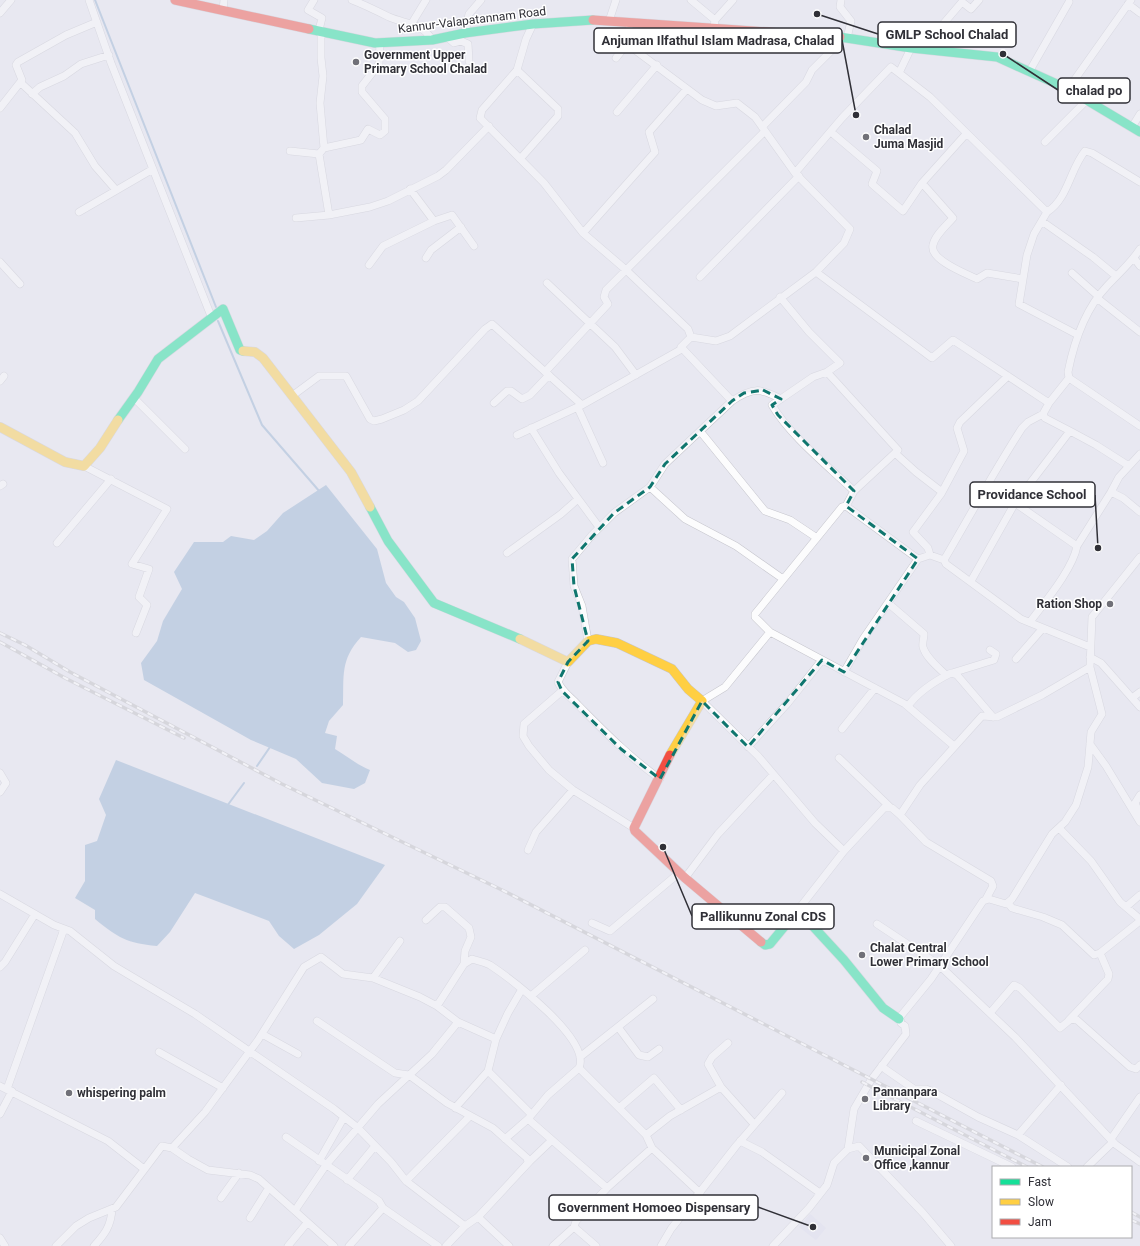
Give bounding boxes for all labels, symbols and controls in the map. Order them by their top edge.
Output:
street label: Kannur-Valapatannam Road [397,4,547,36]
callout: GMLP School Chalad [878,22,1016,47]
text: GMLP School Chalad [886,27,1008,42]
callout: Anjuman Ilfathul Islam Madrasa, Chalad [594,28,842,53]
text: Anjuman Ilfathul Islam Madrasa, Chalad [602,33,834,48]
place label: Government Upper Primary School Chalad [364,48,487,76]
marker: Government Upper Primary School Chalad [351,57,361,67]
callout: chalad po [1058,78,1130,103]
text: chalad po [1066,83,1122,98]
place label: Chalad Juma Masjid [874,123,944,151]
marker: Chalad Juma Masjid [861,132,871,142]
callout: Providance School [970,482,1095,507]
text: Providance School [978,487,1086,502]
place label: Ration Shop [1037,597,1102,611]
marker: Ration Shop [1105,599,1115,609]
callout: Pallikunnu Zonal CDS [692,904,834,929]
text: Pallikunnu Zonal CDS [700,909,826,924]
place label: Chalat Central Lower Primary School [870,941,989,969]
marker: Chalat Central Lower Primary School [857,950,867,960]
place label: Pannanpara Library [873,1085,938,1113]
place label: whispering palm [77,1086,166,1100]
marker: whispering palm [64,1088,74,1098]
marker: Pannanpara Library [860,1094,870,1104]
place label: Municipal Zonal Office ,kannur [874,1144,960,1172]
marker: Municipal Zonal Office ,kannur [861,1153,871,1163]
legend [992,1166,1132,1238]
text: Fast [1028,1175,1051,1189]
callout: Government Homoeo Dispensary [549,1195,758,1220]
text: Slow [1028,1195,1054,1209]
text: Government Homoeo Dispensary [558,1200,751,1215]
text: Jam [1028,1215,1052,1229]

